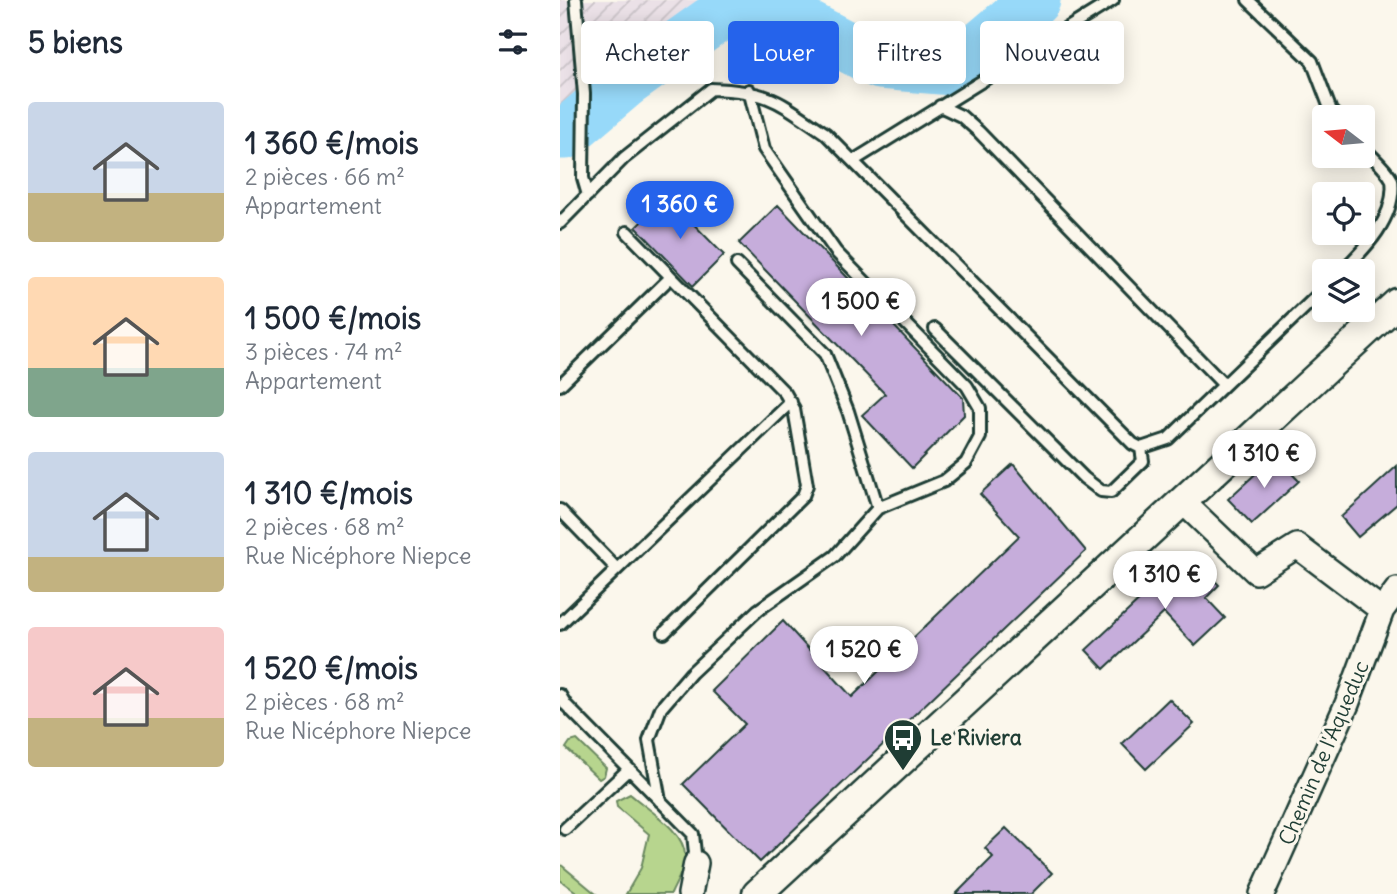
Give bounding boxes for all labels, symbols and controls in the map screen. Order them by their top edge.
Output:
chip: Acheter [581,21,714,84]
chip: Louer [728,21,839,84]
chip: Filtres [853,21,966,84]
chip: Nouveau [980,21,1124,84]
text: 5 biens [28,23,123,61]
icon: filters [494,23,532,61]
north arrow [1312,105,1376,168]
map controls [1312,105,1375,322]
text: 1 360 €/mois [245,124,419,162]
icon: home [84,130,168,214]
text: 2 pièces · 66 m² [245,162,405,191]
pin: 1 360 € [615,182,745,241]
button: locate [1312,182,1375,245]
text: 1 360 € [642,189,718,218]
text: Appartement [245,191,382,220]
button: layers [1312,259,1375,322]
pin: 1 500 € [796,278,926,338]
text: 1 500 € [822,286,900,315]
text: 1 500 €/mois [245,299,421,337]
icon: home [84,305,168,389]
text: 3 pièces · 74 m² [245,337,403,366]
text: Appartement [245,366,382,395]
pin: 1 310 € [1199,430,1329,490]
text: 1 310 € [1228,438,1300,467]
text: 1 310 €/mois [245,474,413,512]
icon: home [84,480,168,564]
text: 2 pièces · 68 m² [245,512,405,541]
text: Rue Nicéphore Niepce [245,541,471,570]
pin: 1 310 € [1100,552,1230,611]
text: 1 310 € [1129,559,1201,588]
pin: 1 520 € [799,626,929,686]
text: 1 520 € [826,634,902,663]
text: 1 520 €/mois [245,649,418,687]
icon: home [84,655,168,739]
street label: Chemin de l'Aqueduc [1272,656,1375,849]
text: 2 pièces · 68 m² [245,687,405,716]
text: Rue Nicéphore Niepce [245,716,471,745]
bus stop icon: Le Riviera [882,717,924,772]
place label: Le Riviera [930,724,1022,751]

